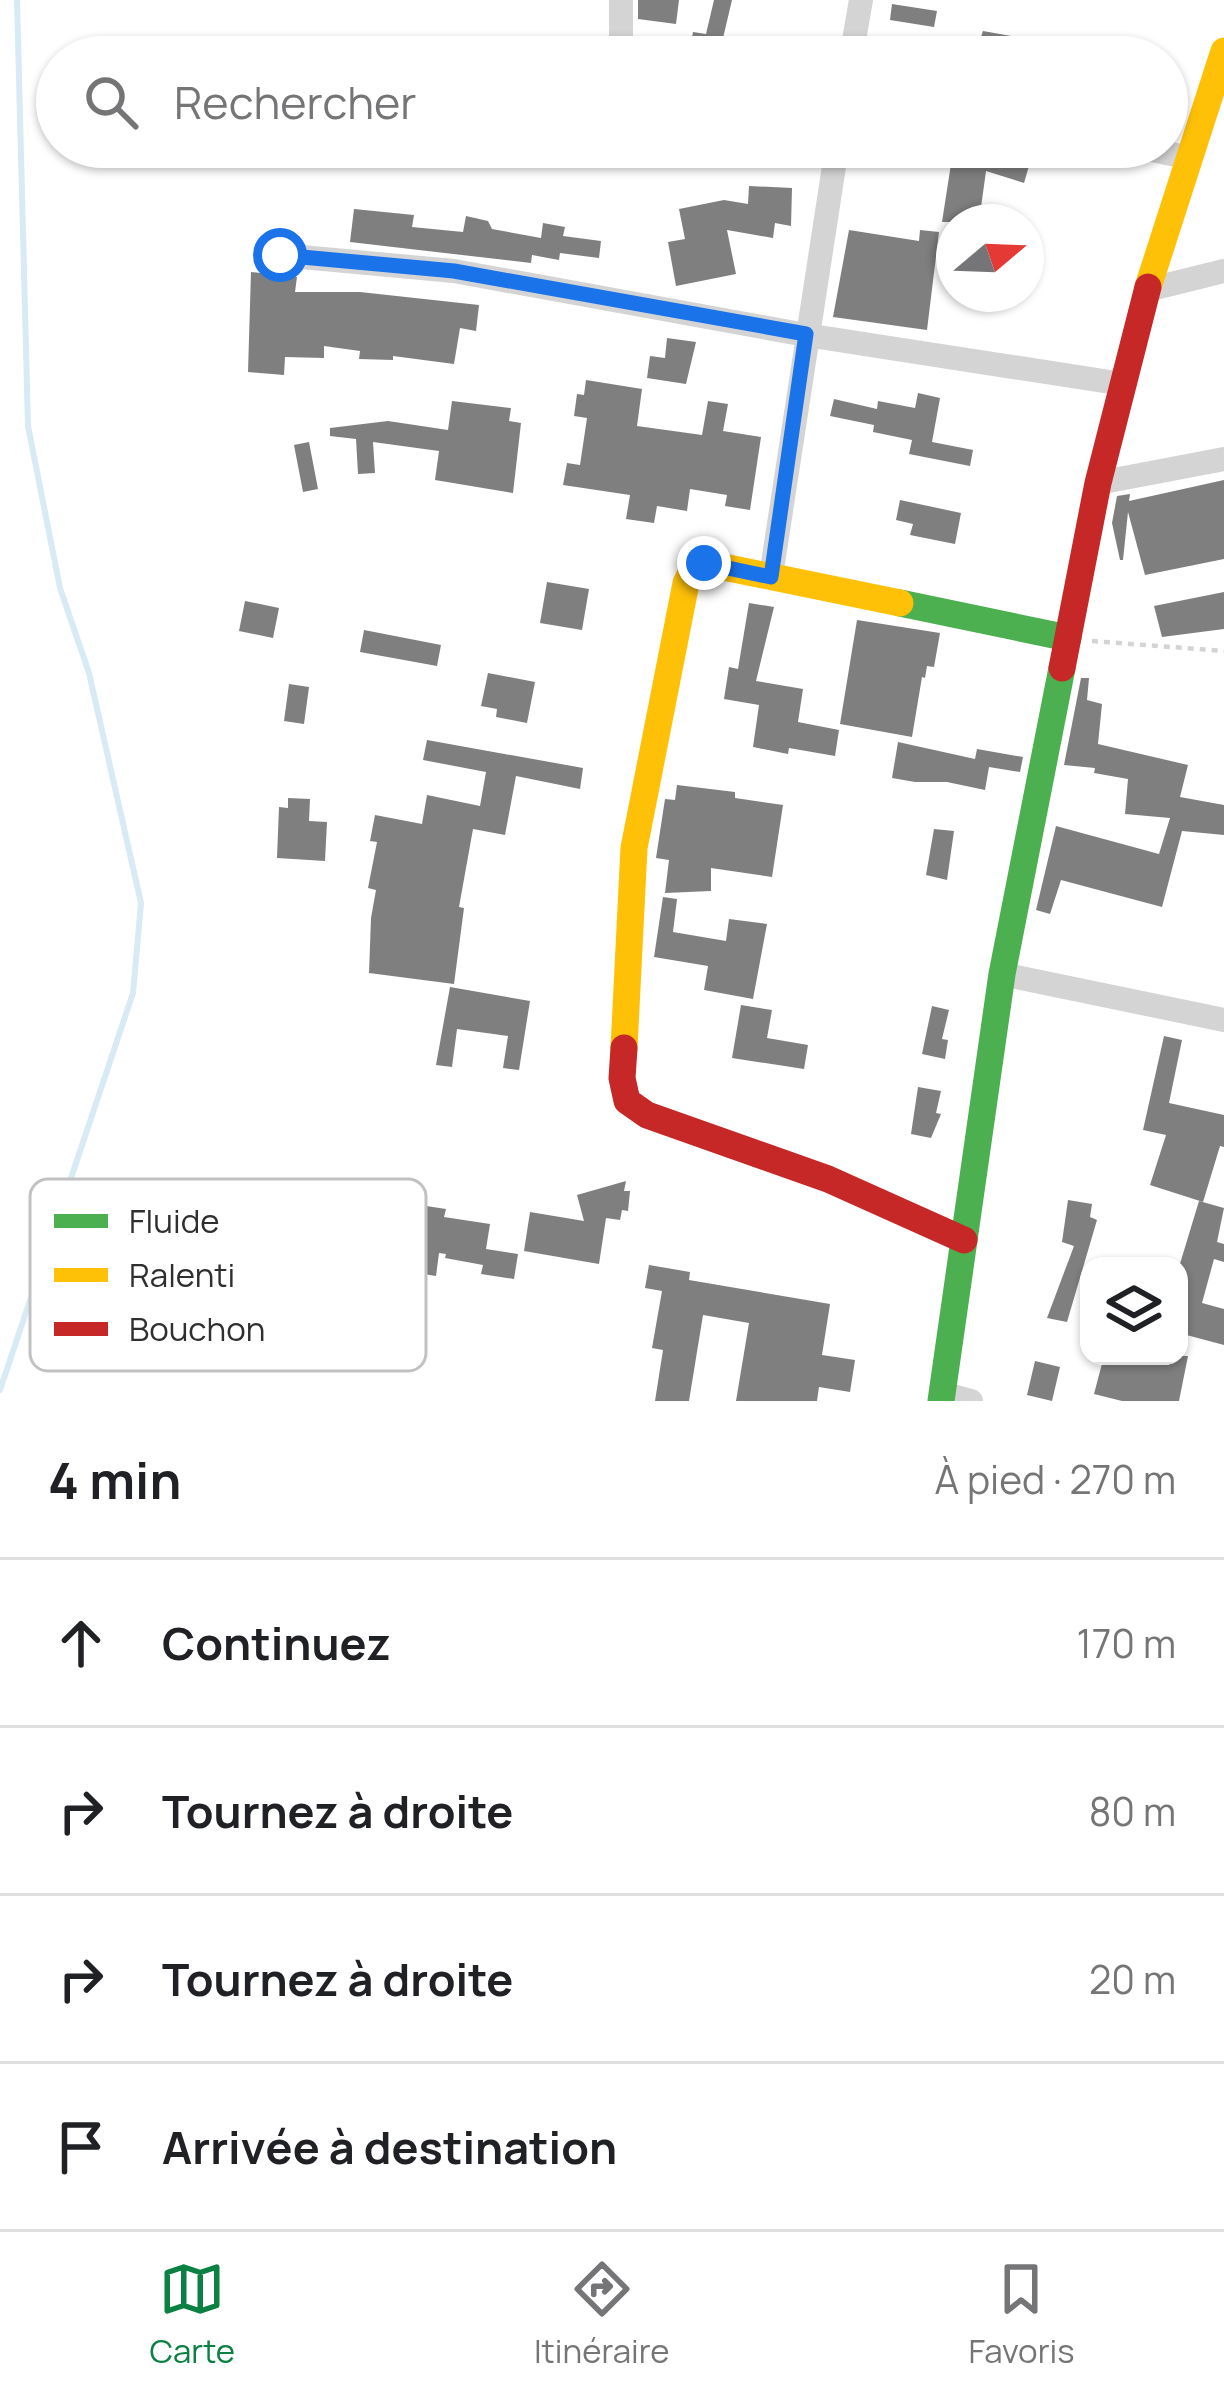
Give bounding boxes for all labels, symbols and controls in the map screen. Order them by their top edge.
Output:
search box [36,36,1188,168]
icon: search [78,69,144,135]
text: Rechercher [174,71,417,133]
north arrow [936,204,1044,312]
route start [253,228,307,282]
route end [677,536,731,590]
legend [30,1179,426,1371]
text: Fluide [129,1198,219,1243]
text: Ralenti [129,1252,235,1297]
map controls [1080,1257,1188,1365]
button: layers [1080,1257,1188,1365]
text: Bouchon [129,1306,265,1351]
text: 4 min [48,1445,181,1514]
text: À pied · 270 m [934,1452,1176,1506]
icon: ahead [48,1610,114,1676]
text: Continuez [162,1612,391,1674]
text: 170 m [1077,1616,1176,1670]
icon: right [48,1778,114,1844]
text: Tournez à droite [162,1780,513,1842]
text: 80 m [1089,1784,1176,1838]
icon: right [48,1946,114,2012]
text: Tournez à droite [162,1948,513,2010]
text: 20 m [1089,1952,1176,2006]
icon: arrive [48,2114,114,2180]
text: Arrivée à destination [162,2116,617,2178]
tab: Carte [149,2256,235,2373]
tab: Itinéraire [534,2256,670,2373]
tab: Favoris [968,2256,1075,2373]

